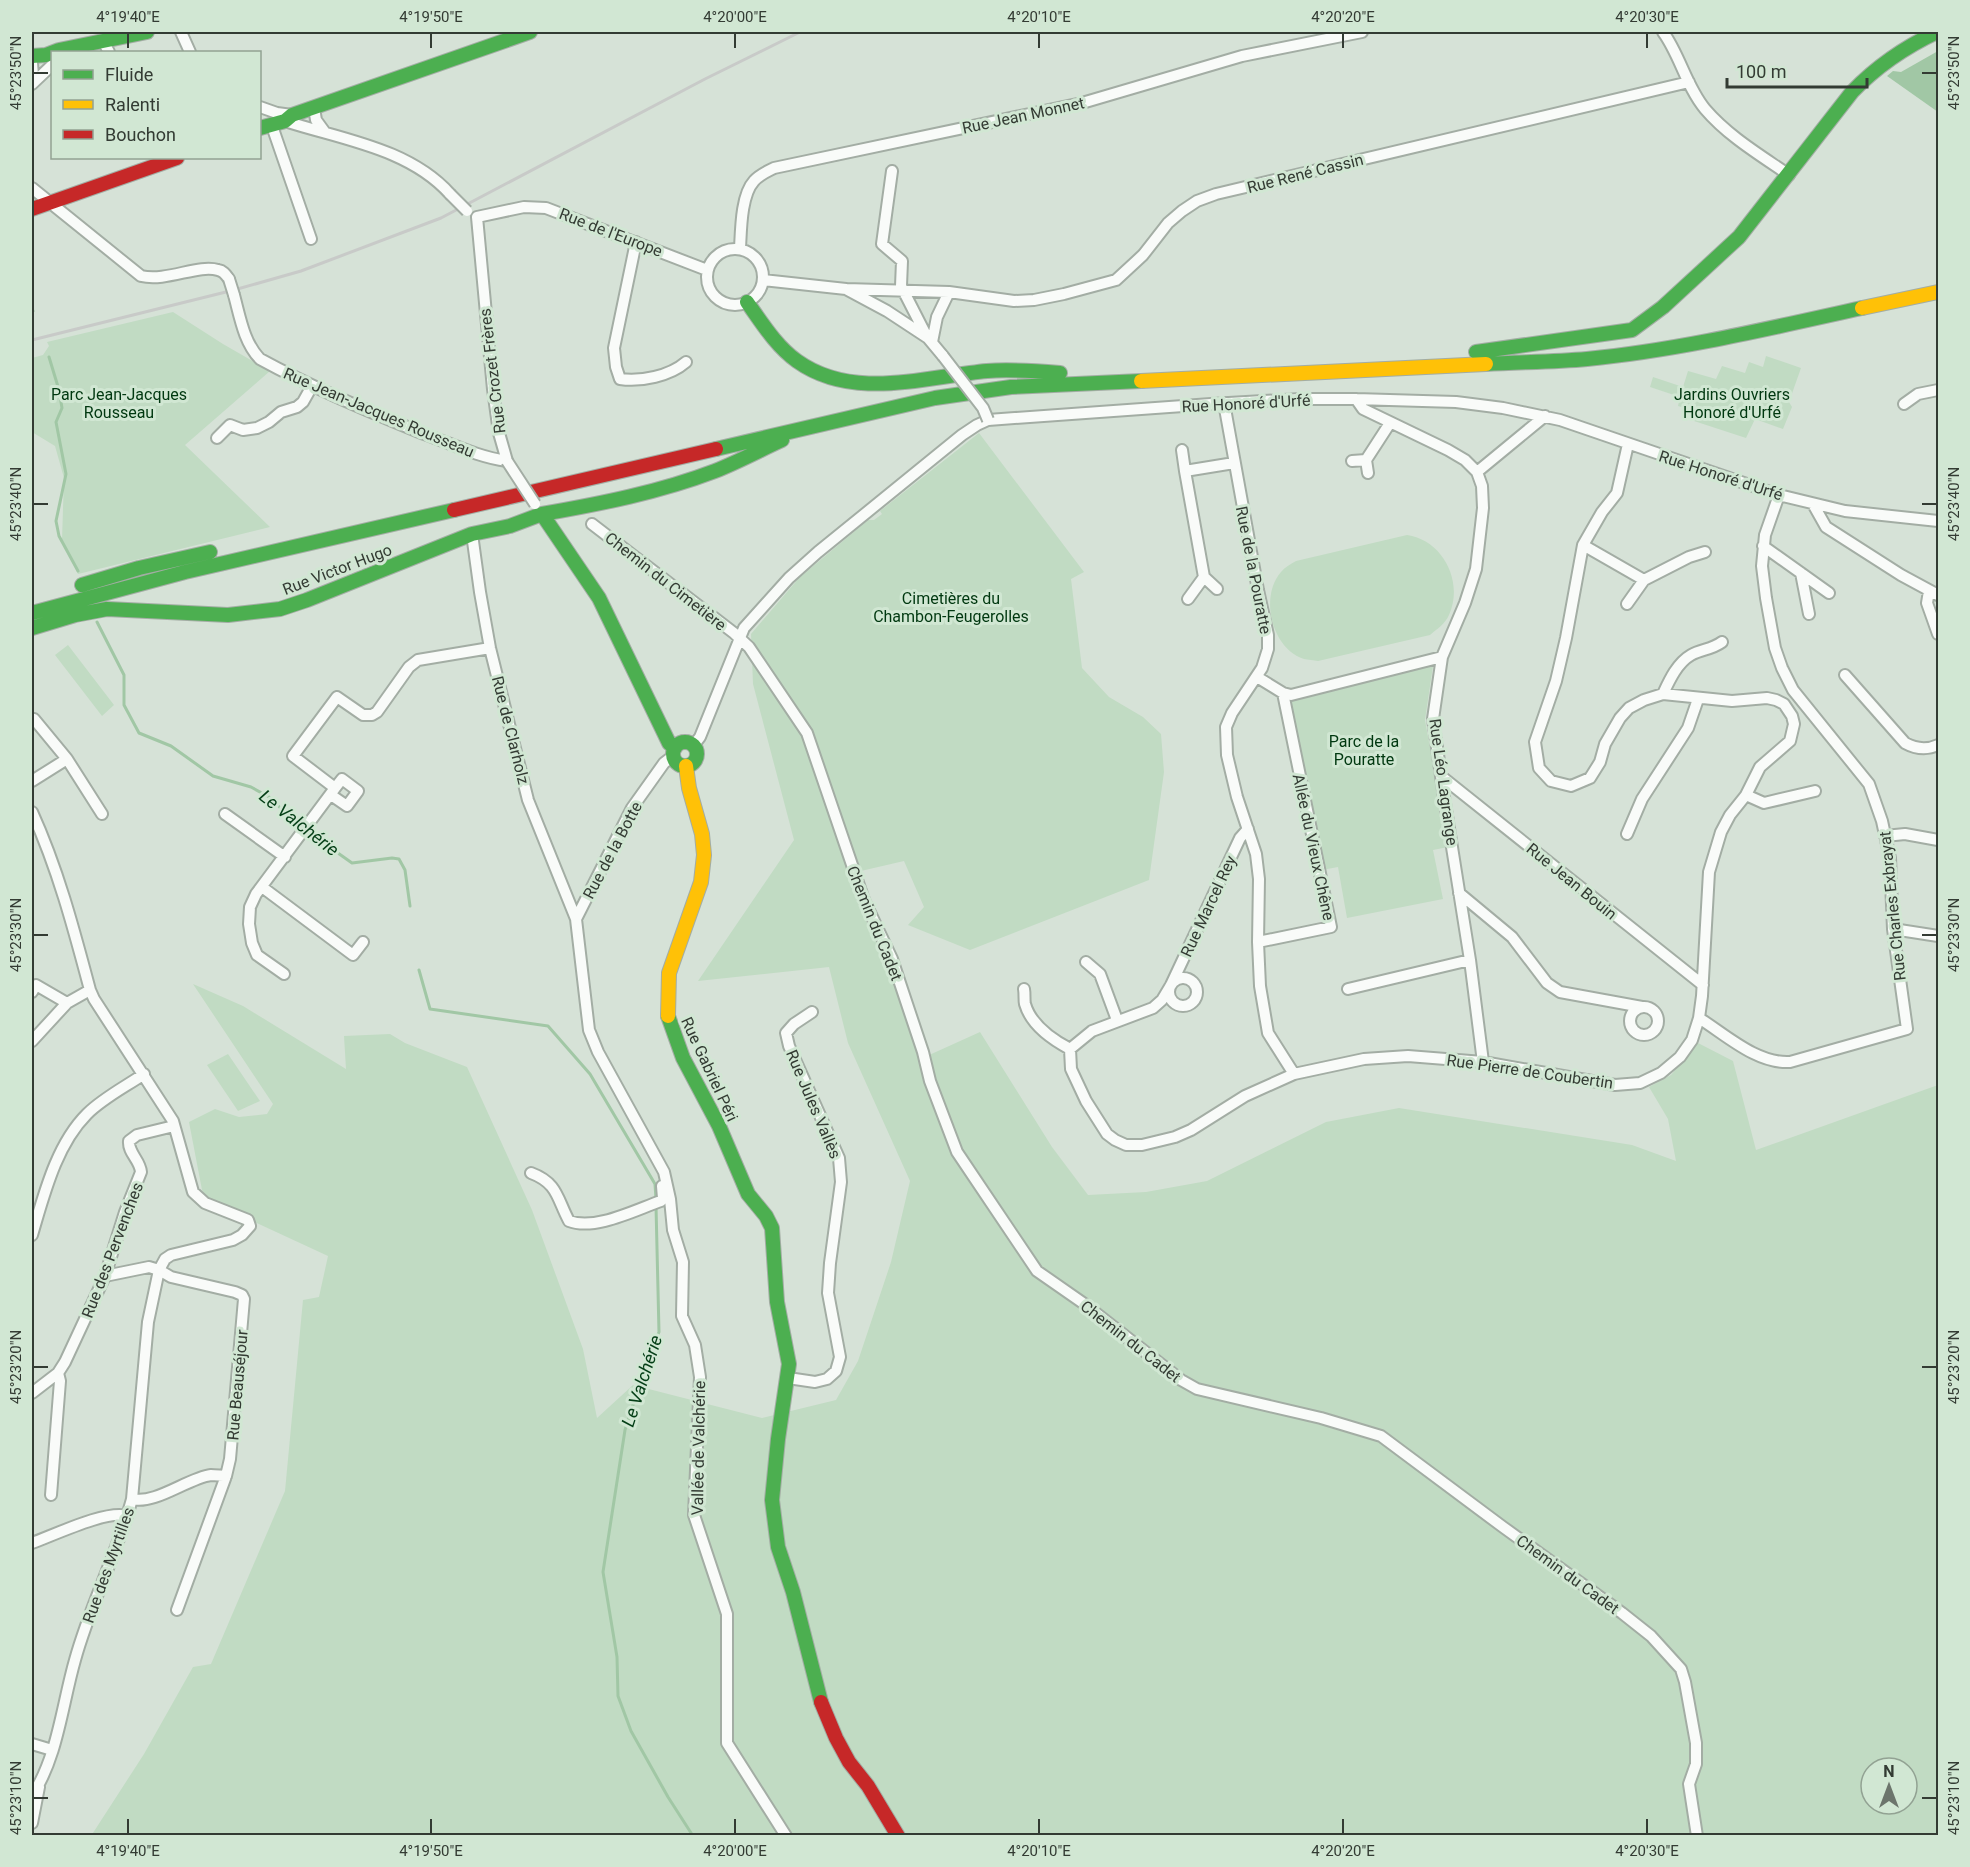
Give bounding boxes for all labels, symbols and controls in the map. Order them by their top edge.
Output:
text: 4°19'40"E [96,8,160,26]
text: 4°19'50"E [399,8,463,26]
text: 4°20'00"E [703,8,767,26]
text: 4°20'10"E [1007,8,1071,26]
text: 4°20'20"E [1311,8,1375,26]
text: 4°20'30"E [1615,8,1679,26]
text: 45°23'50"N [7,36,25,110]
text: 45°23'50"N [1945,36,1963,110]
legend [51,51,261,159]
scale bar [1727,51,1866,89]
text: 100 m [1736,61,1787,82]
text: Fluide [105,64,153,85]
street label: Rue Jean Monnet [960,93,1086,138]
text: Ralenti [105,94,160,115]
text: Bouchon [105,124,176,145]
street label: Rue René Cassin [1245,150,1365,197]
street label: Rue de l'Europe [557,204,665,261]
street label: Rue Crozet Frères [475,307,510,434]
street label: Rue Jean-Jacques Rousseau [281,364,477,461]
park label: Parc Jean-Jacques Rousseau [51,385,187,422]
park label: Jardins Ouvriers Honoré d'Urfé [1674,385,1790,422]
street label: Rue Honoré d'Urfé [1181,391,1311,416]
street label: Rue Honoré d'Urfé [1657,447,1785,504]
text: 45°23'40"N [7,467,25,541]
text: 45°23'40"N [1945,467,1963,541]
street label: Rue de la Pouratte [1232,505,1275,636]
street label: Chemin du Cimetière [601,528,730,635]
street label: Rue Victor Hugo [280,540,395,599]
park label: Cimetières du Chambon-Feugerolles [873,589,1029,626]
street label: Rue de Clarholz [488,674,533,786]
street label: Rue Léo Lagrange [1425,717,1462,847]
park label: Parc de la Pouratte [1329,732,1399,769]
street label: Allée du Vieux Chêne [1289,772,1338,922]
water label: Le Valchérie [255,785,343,860]
street label: Rue de la Botte [579,798,646,902]
street label: Rue Charles Exbrayat [1875,830,1910,982]
street label: Rue Jean Bouin [1523,839,1621,924]
street label: Rue Marcel Rey [1177,852,1240,960]
street label: Chemin du Cadet [843,863,906,983]
text: 45°23'30"N [7,898,25,972]
text: 45°23'30"N [1945,898,1963,972]
street label: Rue Gabriel Péri [677,1014,742,1125]
street label: Rue Jules Vallès [782,1047,845,1161]
street label: Rue Pierre de Coubertin [1446,1050,1614,1093]
street label: Rue des Pervenches [78,1180,147,1321]
street label: Chemin du Cadet [1077,1296,1185,1386]
street label: Rue Beauséjour [223,1328,252,1441]
text: 45°23'20"N [7,1330,25,1404]
text: 45°23'20"N [1945,1330,1963,1404]
water label: Le Valchérie [617,1332,666,1429]
street label: Vallée de Valchérie [688,1381,709,1515]
street label: Rue des Myrtilles [79,1505,138,1626]
street label: Chemin du Cadet [1513,1531,1623,1618]
north arrow [1859,1756,1919,1816]
text: 45°23'10"N [7,1761,25,1835]
text: 45°23'10"N [1945,1761,1963,1835]
text: N [1883,1762,1895,1781]
text: 4°19'40"E [96,1842,160,1860]
text: 4°19'50"E [399,1842,463,1860]
text: 4°20'00"E [703,1842,767,1860]
text: 4°20'10"E [1007,1842,1071,1860]
text: 4°20'20"E [1311,1842,1375,1860]
text: 4°20'30"E [1615,1842,1679,1860]

